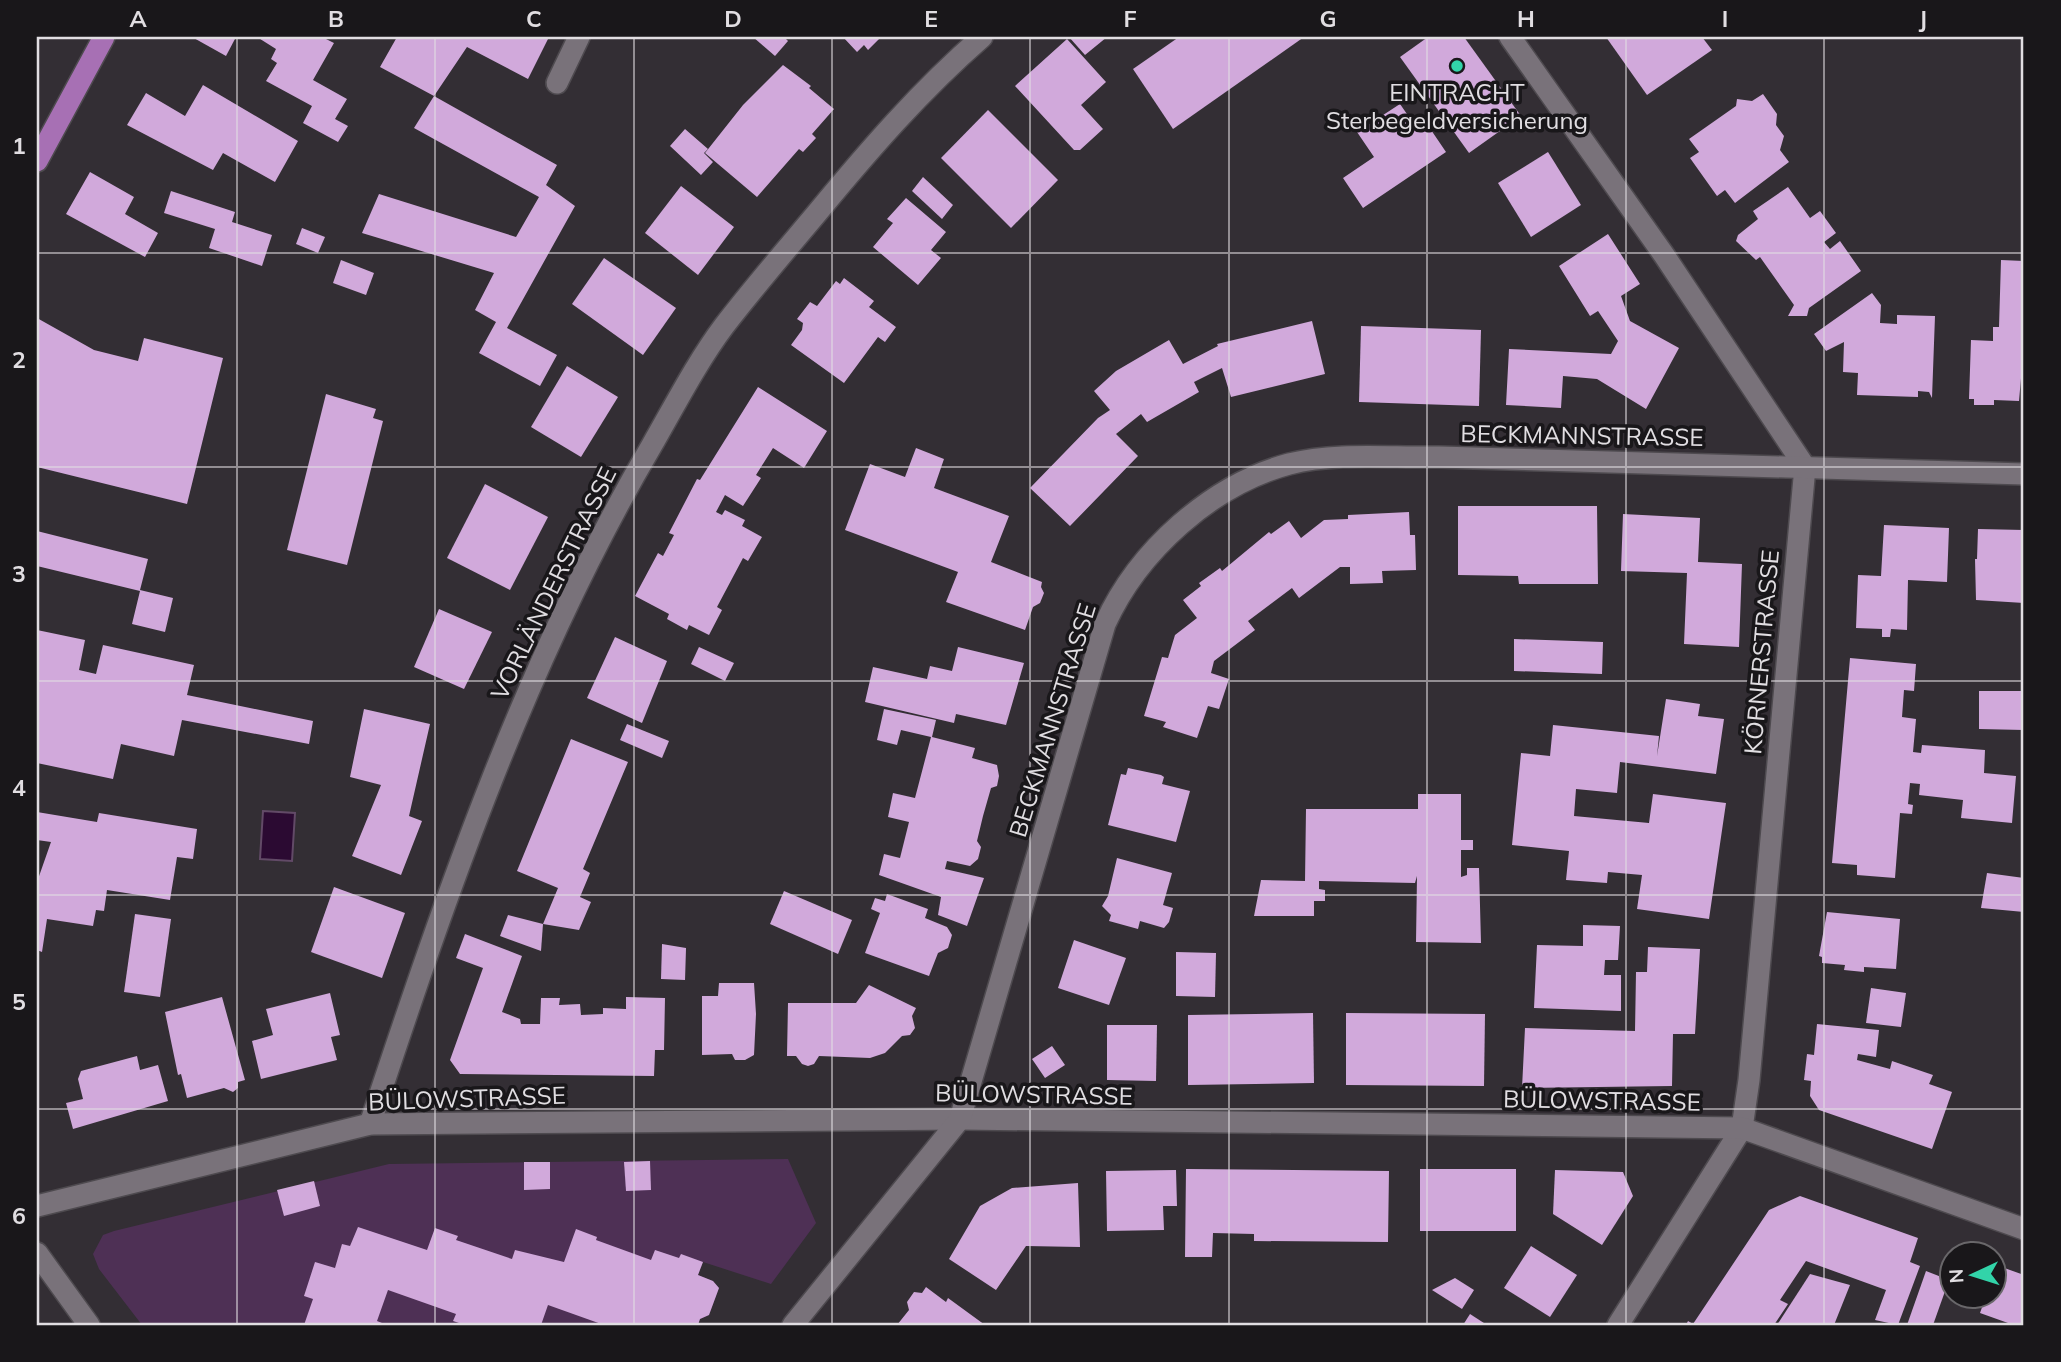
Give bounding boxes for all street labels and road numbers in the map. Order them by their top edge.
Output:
street label: BECKMANNSTRASSE [1460,418,1704,452]
street label: VORLÄNDERSTRASSE [484,462,622,704]
street label: KÖRNERSTRASSE [1737,548,1785,756]
street label: BECKMANNSTRASSE [1002,599,1102,841]
street label: BÜLOWSTRASSE [935,1077,1133,1111]
street label: BÜLOWSTRASSE [368,1080,566,1116]
street label: BÜLOWSTRASSE [1503,1083,1701,1117]

